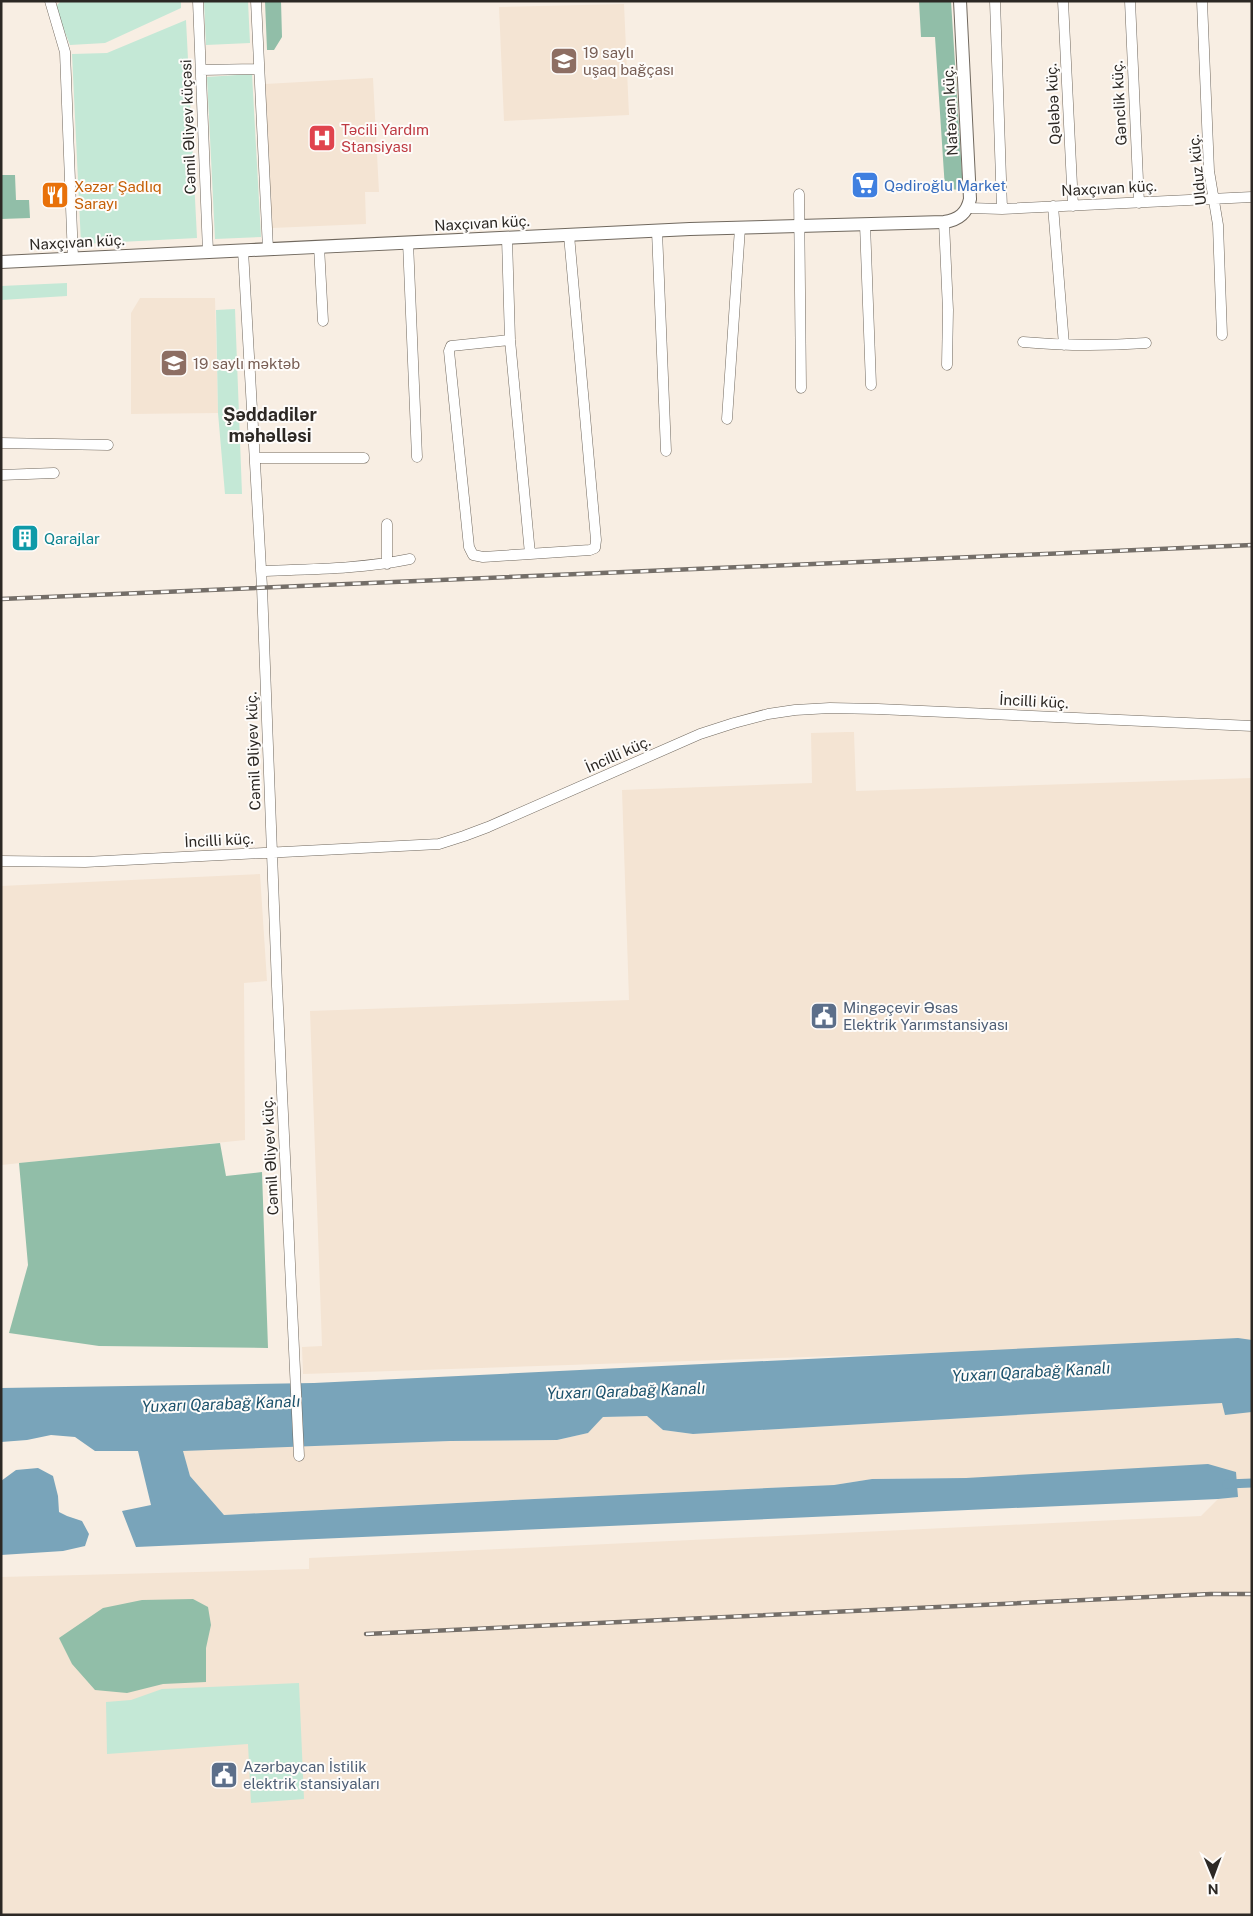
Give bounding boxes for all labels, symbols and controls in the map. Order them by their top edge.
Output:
place label: 19 saylı uşaq bağçası [583,44,674,78]
school or university icon: 19 saylı uşaq bağçası [549,46,579,76]
street label: Cəmil Əliyev küçəsi [177,59,199,195]
street label: Gənclik küç. [1108,60,1130,146]
street label: Qələbə küç. [1042,63,1064,145]
street label: Natəvan küç. [939,66,961,156]
place label: Təcili Yardım Stansiyası [341,121,429,155]
hospital icon: Təcili Yardım Stansiyası [307,123,337,153]
street label: Ulduz küç. [1185,133,1209,207]
supermarket icon: Qədiroğlu Market [850,170,880,200]
place label: Qədiroğlu Market [884,177,1006,194]
street label: Naxçıvan küç. [1061,177,1157,199]
place label: Xəzər Şadlıq Sarayı [74,178,162,212]
restaurant icon: Xəzər Şadlıq Sarayı [40,180,70,210]
street label: Naxçıvan küç. [434,212,530,234]
street label: Naxçıvan küç. [29,231,125,253]
school or university icon: 19 saylı məktəb [159,348,189,378]
place label: 19 saylı məktəb [193,355,300,372]
district label: Şəddadilər məhəlləsi [223,404,318,446]
building icon: Qarajlar [10,523,40,553]
place label: Qarajlar [44,530,100,547]
street label: İncilli küç. [999,690,1069,711]
street label: Cəmil Əliyev küç. [242,691,264,811]
street label: İncilli küç. [582,731,653,776]
street label: İncilli küç. [184,829,254,850]
place label: Mingəçevir Əsas Elektrik Yarımstansiyası [843,999,1008,1033]
public building icon: Mingəçevir Əsas Elektrik Yarımstansiyası [809,1001,839,1031]
street label: Cəmil Əliyev küç. [258,1096,282,1216]
water label: Yuxarı Qarabağ Kanalı [951,1358,1111,1386]
water label: Yuxarı Qarabağ Kanalı [547,1379,706,1403]
water label: Yuxarı Qarabağ Kanalı [142,1392,301,1416]
place label: Azərbaycan İstilik elektrik stansiyaları [243,1757,380,1792]
public building icon: Azərbaycan İstilik elektrik stansiyaları [209,1760,239,1790]
north arrow [1188,1851,1238,1901]
text: N [1208,1881,1219,1897]

